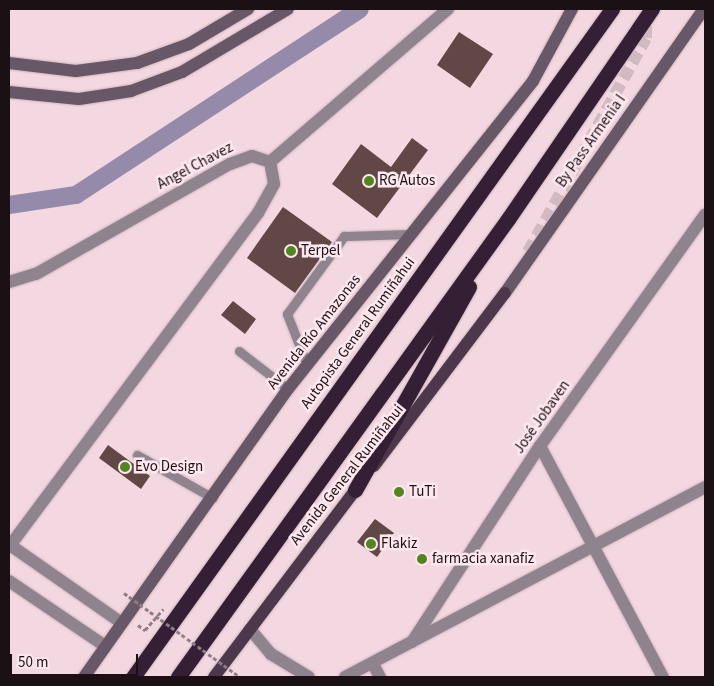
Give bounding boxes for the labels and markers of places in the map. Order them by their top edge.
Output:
place label: RG Autos [379,172,435,190]
marker: RG Autos [363,175,375,187]
place label: Terpel [301,242,340,260]
marker: Terpel [285,245,297,257]
place label: Evo Design [135,458,203,476]
marker: Evo Design [119,461,131,473]
place label: TuTi [409,483,436,501]
marker: TuTi [393,486,405,498]
place label: Flakiz [381,535,417,553]
marker: Flakiz [365,538,377,550]
place label: farmacia xanafiz [432,550,534,568]
marker: farmacia xanafiz [416,553,428,565]

